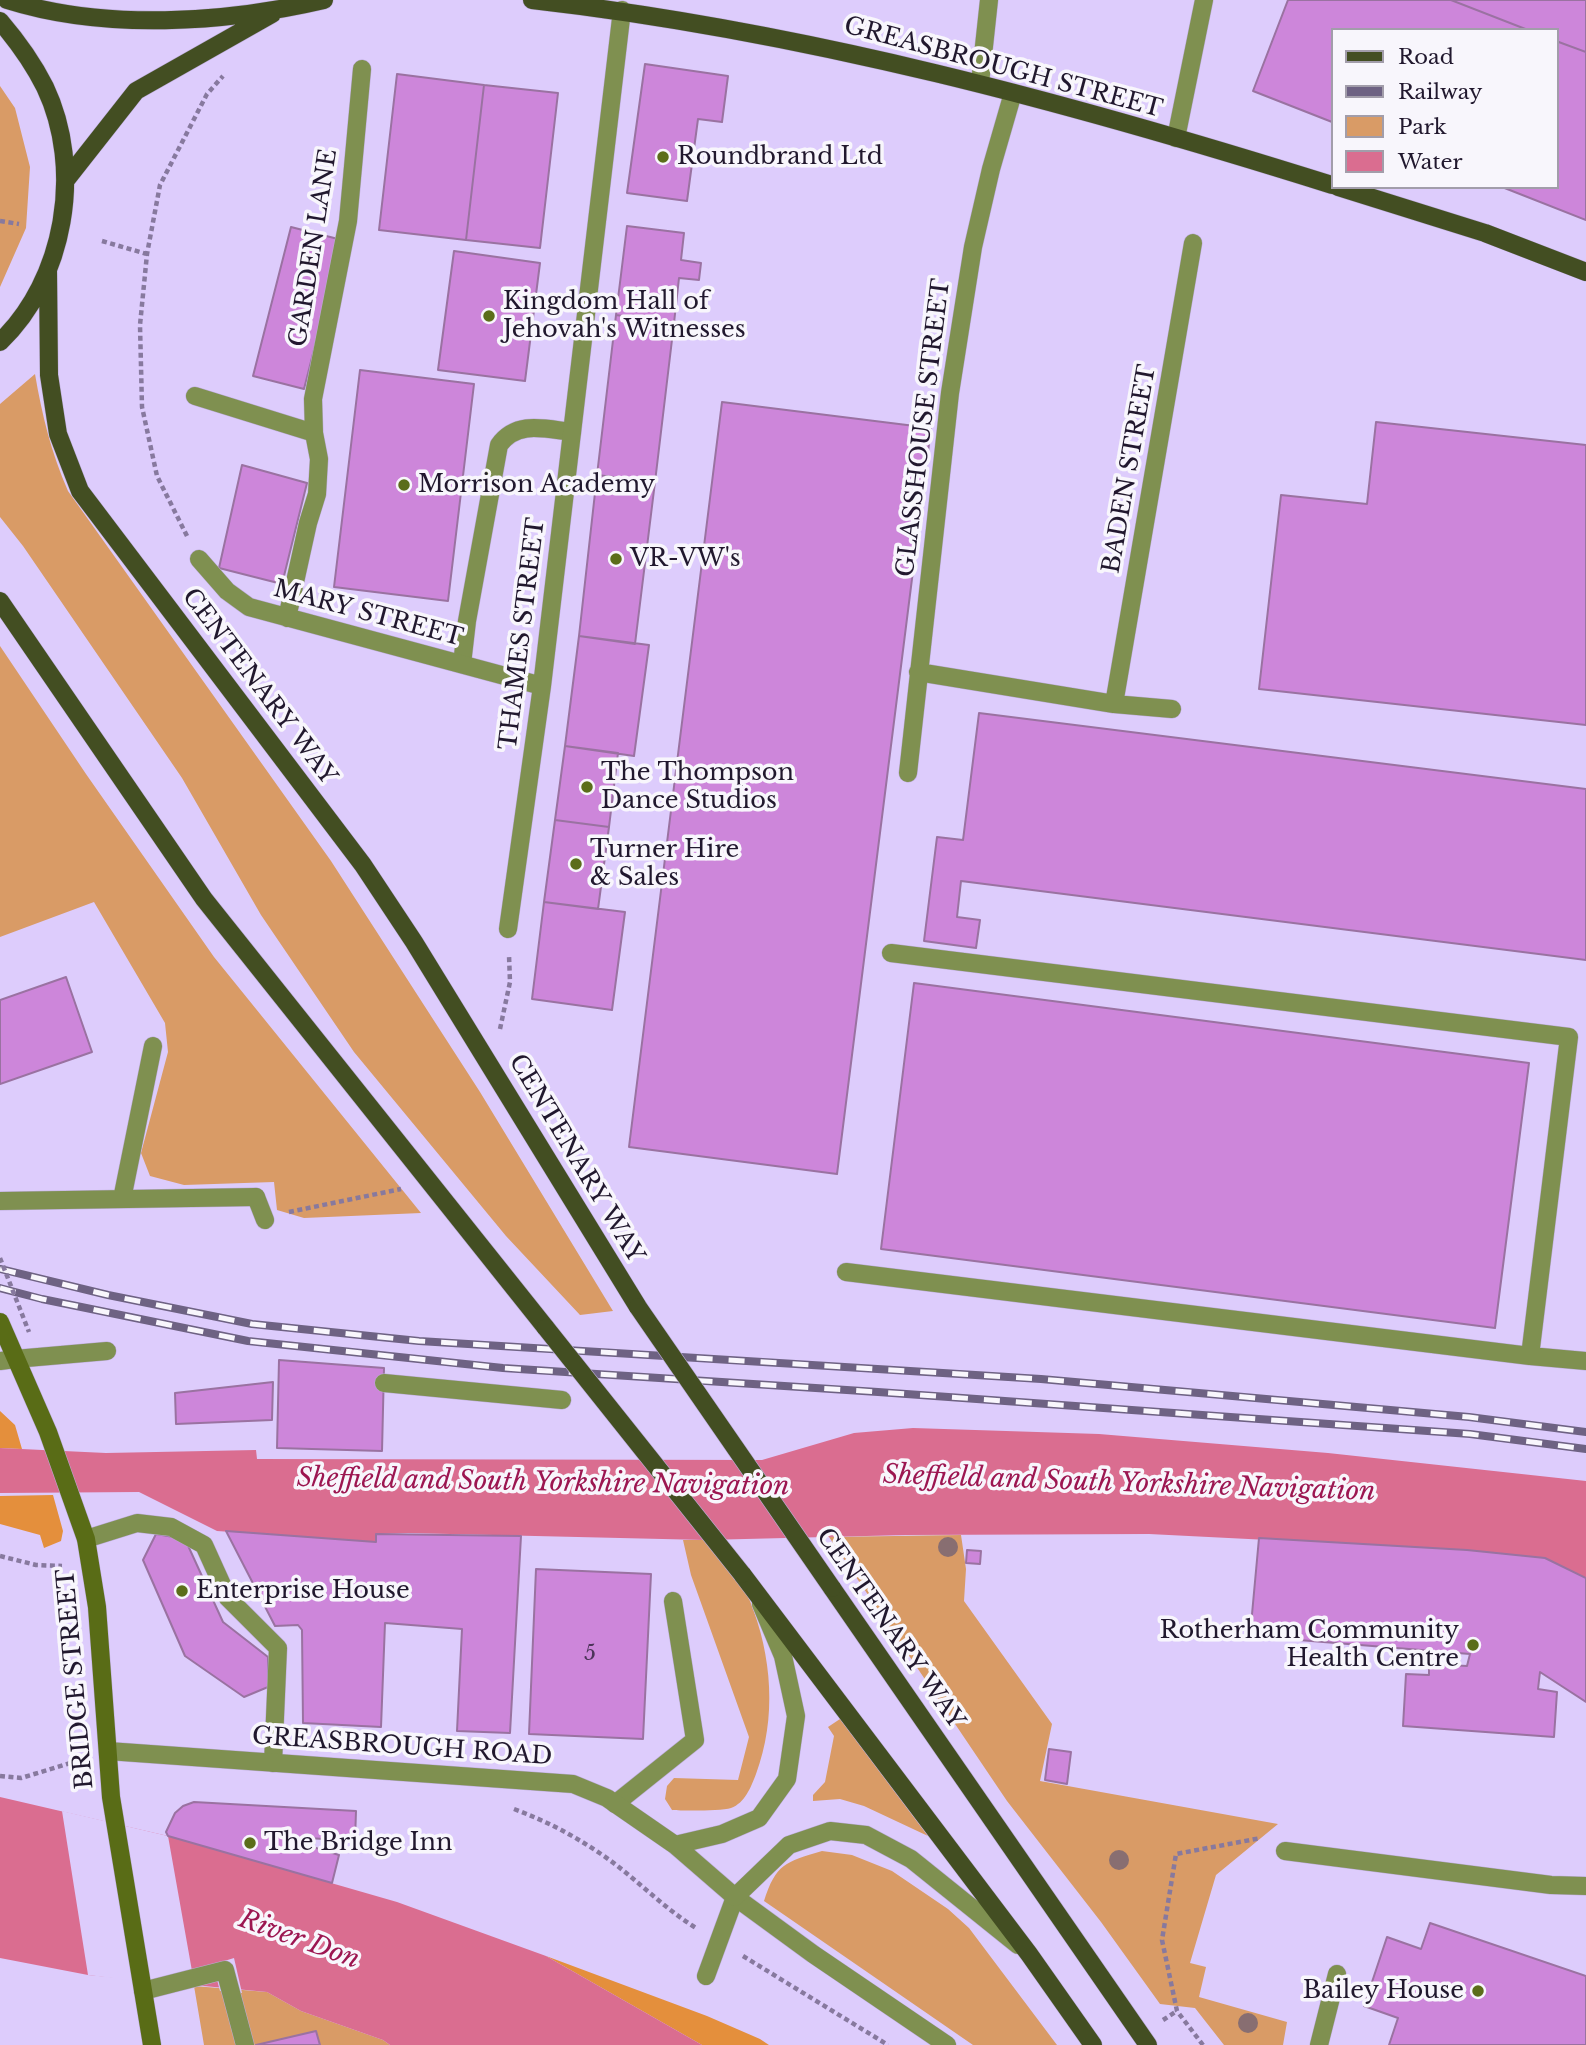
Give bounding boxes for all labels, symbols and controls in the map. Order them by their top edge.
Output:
street label: GREASBROUGH STREET [841,12,1165,124]
legend [1330,28,1558,189]
text: Road [1398,44,1454,70]
text: Railway [1398,79,1482,105]
text: Park [1398,114,1447,140]
place label: Roundbrand Ltd [677,143,883,171]
street label: GARDEN LANE [284,147,344,349]
marker: Roundbrand Ltd [655,149,671,165]
text: Water [1398,149,1462,175]
street label: GLASSHOUSE STREET [891,277,957,579]
place label: Kingdom Hall of Jehovah's Witnesses [503,288,746,344]
marker: Kingdom Hall of Jehovah's Witnesses [481,308,497,324]
street label: BADEN STREET [1097,363,1163,575]
place label: Morrison Academy [418,471,655,499]
marker: Morrison Academy [396,477,412,493]
street label: THAMES STREET [494,516,552,752]
place label: VR-VW's [630,545,741,573]
marker: VR-VW's [608,551,624,567]
street label: MARY STREET [270,575,466,653]
street label: CENTENARY WAY [176,583,342,791]
place label: The Thompson Dance Studios [601,759,794,815]
marker: The Thompson Dance Studios [579,779,595,795]
place label: Turner Hire & Sales [590,836,739,892]
marker: Turner Hire & Sales [568,856,584,872]
street label: CENTENARY WAY [502,1049,650,1269]
water label: Sheffield and South Yorkshire Navigation [882,1460,1376,1508]
water label: Sheffield and South Yorkshire Navigation [296,1463,790,1503]
street label: CENTENARY WAY [810,1523,970,1735]
street label: BRIDGE STREET [52,1568,100,1790]
place label: Enterprise House [196,1577,410,1605]
marker: Enterprise House [174,1583,190,1599]
place label: Rotherham Community Health Centre [1160,1617,1459,1673]
marker: Rotherham Community Health Centre [1465,1637,1481,1653]
house number: 5 [584,1641,596,1667]
street label: GREASBROUGH ROAD [251,1722,553,1772]
place label: The Bridge Inn [264,1829,453,1857]
marker: The Bridge Inn [242,1835,258,1851]
water label: River Don [235,1904,363,1976]
place label: Bailey House [1303,1977,1464,2005]
marker: Bailey House [1470,1983,1486,1999]

